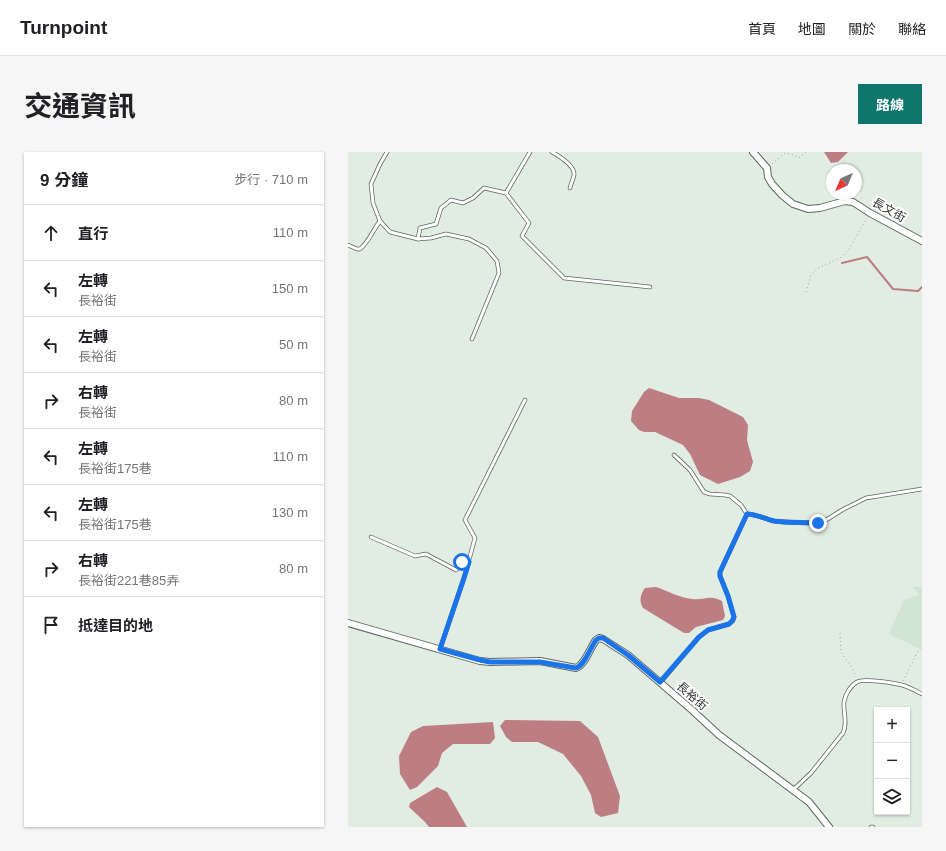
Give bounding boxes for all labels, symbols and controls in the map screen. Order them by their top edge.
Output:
text: Turnpoint [20,17,107,38]
text: 首頁 [748,21,776,37]
text: 地圖 [798,21,826,37]
text: 關於 [848,21,876,37]
text: 聯絡 [898,21,926,37]
button: 路線 [858,84,922,124]
text: 交通資訊 [24,91,136,122]
north arrow [826,164,862,200]
text: 9 分鐘 [40,171,88,190]
text: 步行 · 710 m [234,172,308,187]
street label: 長文街 [870,195,908,225]
icon: ahead [40,222,62,244]
text: 直行 [78,225,108,242]
text: 110 m [273,225,308,240]
text: 左轉 [78,272,108,289]
icon: left [40,278,62,300]
text: 150 m [272,281,308,296]
text: 長裕街 [78,293,117,308]
text: 左轉 [78,328,108,345]
icon: left [40,334,62,356]
text: 50 m [279,337,308,352]
text: 長裕街 [78,349,117,364]
text: 右轉 [78,384,108,401]
icon: right [40,390,62,412]
text: 80 m [279,393,308,408]
text: 長裕街 [78,405,117,420]
text: 左轉 [78,440,108,457]
icon: left [40,446,62,468]
text: 110 m [273,449,308,464]
text: 長裕街175巷 [78,461,152,476]
text: 左轉 [78,496,108,513]
icon: left [40,502,62,524]
text: 130 m [272,505,308,520]
route end [809,514,827,532]
text: 長裕街175巷 [78,517,152,532]
text: 右轉 [78,552,108,569]
route start [453,553,471,571]
icon: right [40,558,62,580]
text: 80 m [279,561,308,576]
text: 長裕街221巷85弄 [78,573,179,588]
icon: arrive [40,614,62,636]
text: 抵達目的地 [78,617,153,634]
street label: 長裕街 [674,679,710,713]
map controls [874,707,910,815]
button: + [874,707,910,743]
button: − [874,743,910,779]
button: layers [874,779,910,815]

